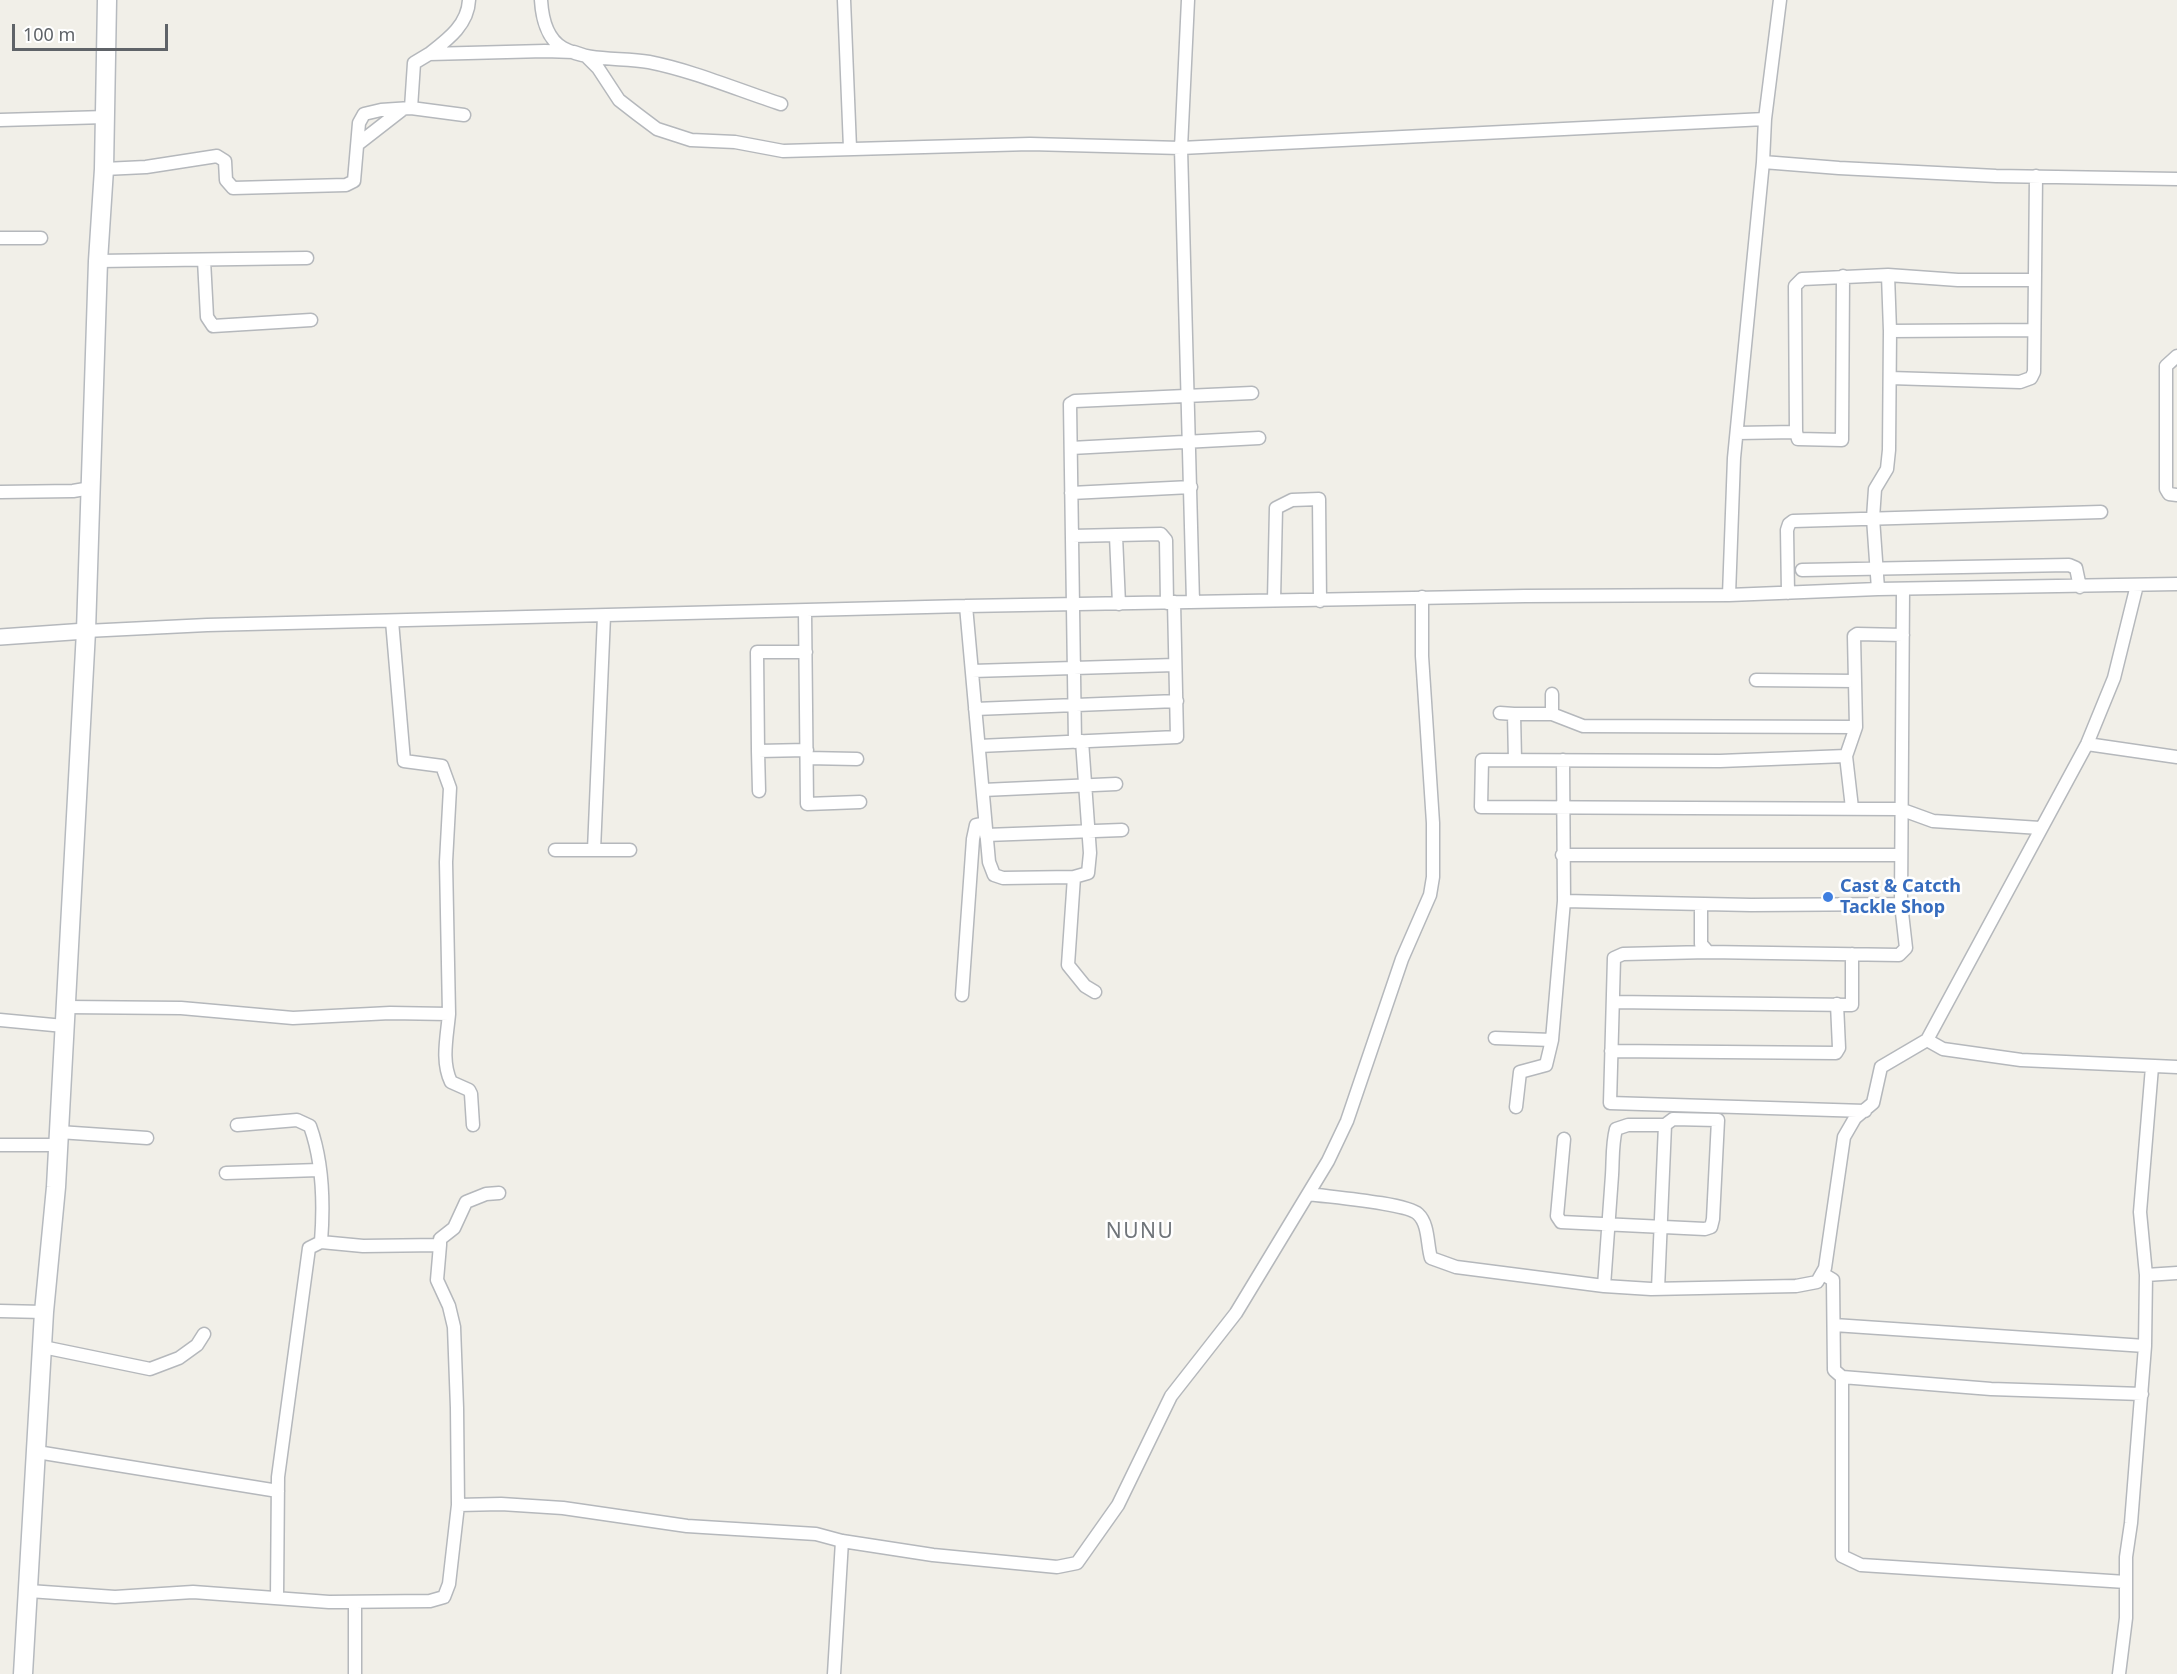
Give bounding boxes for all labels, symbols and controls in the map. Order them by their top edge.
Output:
scale bar [15,12,171,50]
text: 100 m [23,22,75,46]
place label: Cast & Catcth Tackle Shop [1840,876,1961,918]
marker: Cast & Catcth Tackle Shop [1821,890,1835,904]
district label: NUNU [1106,1219,1174,1245]

